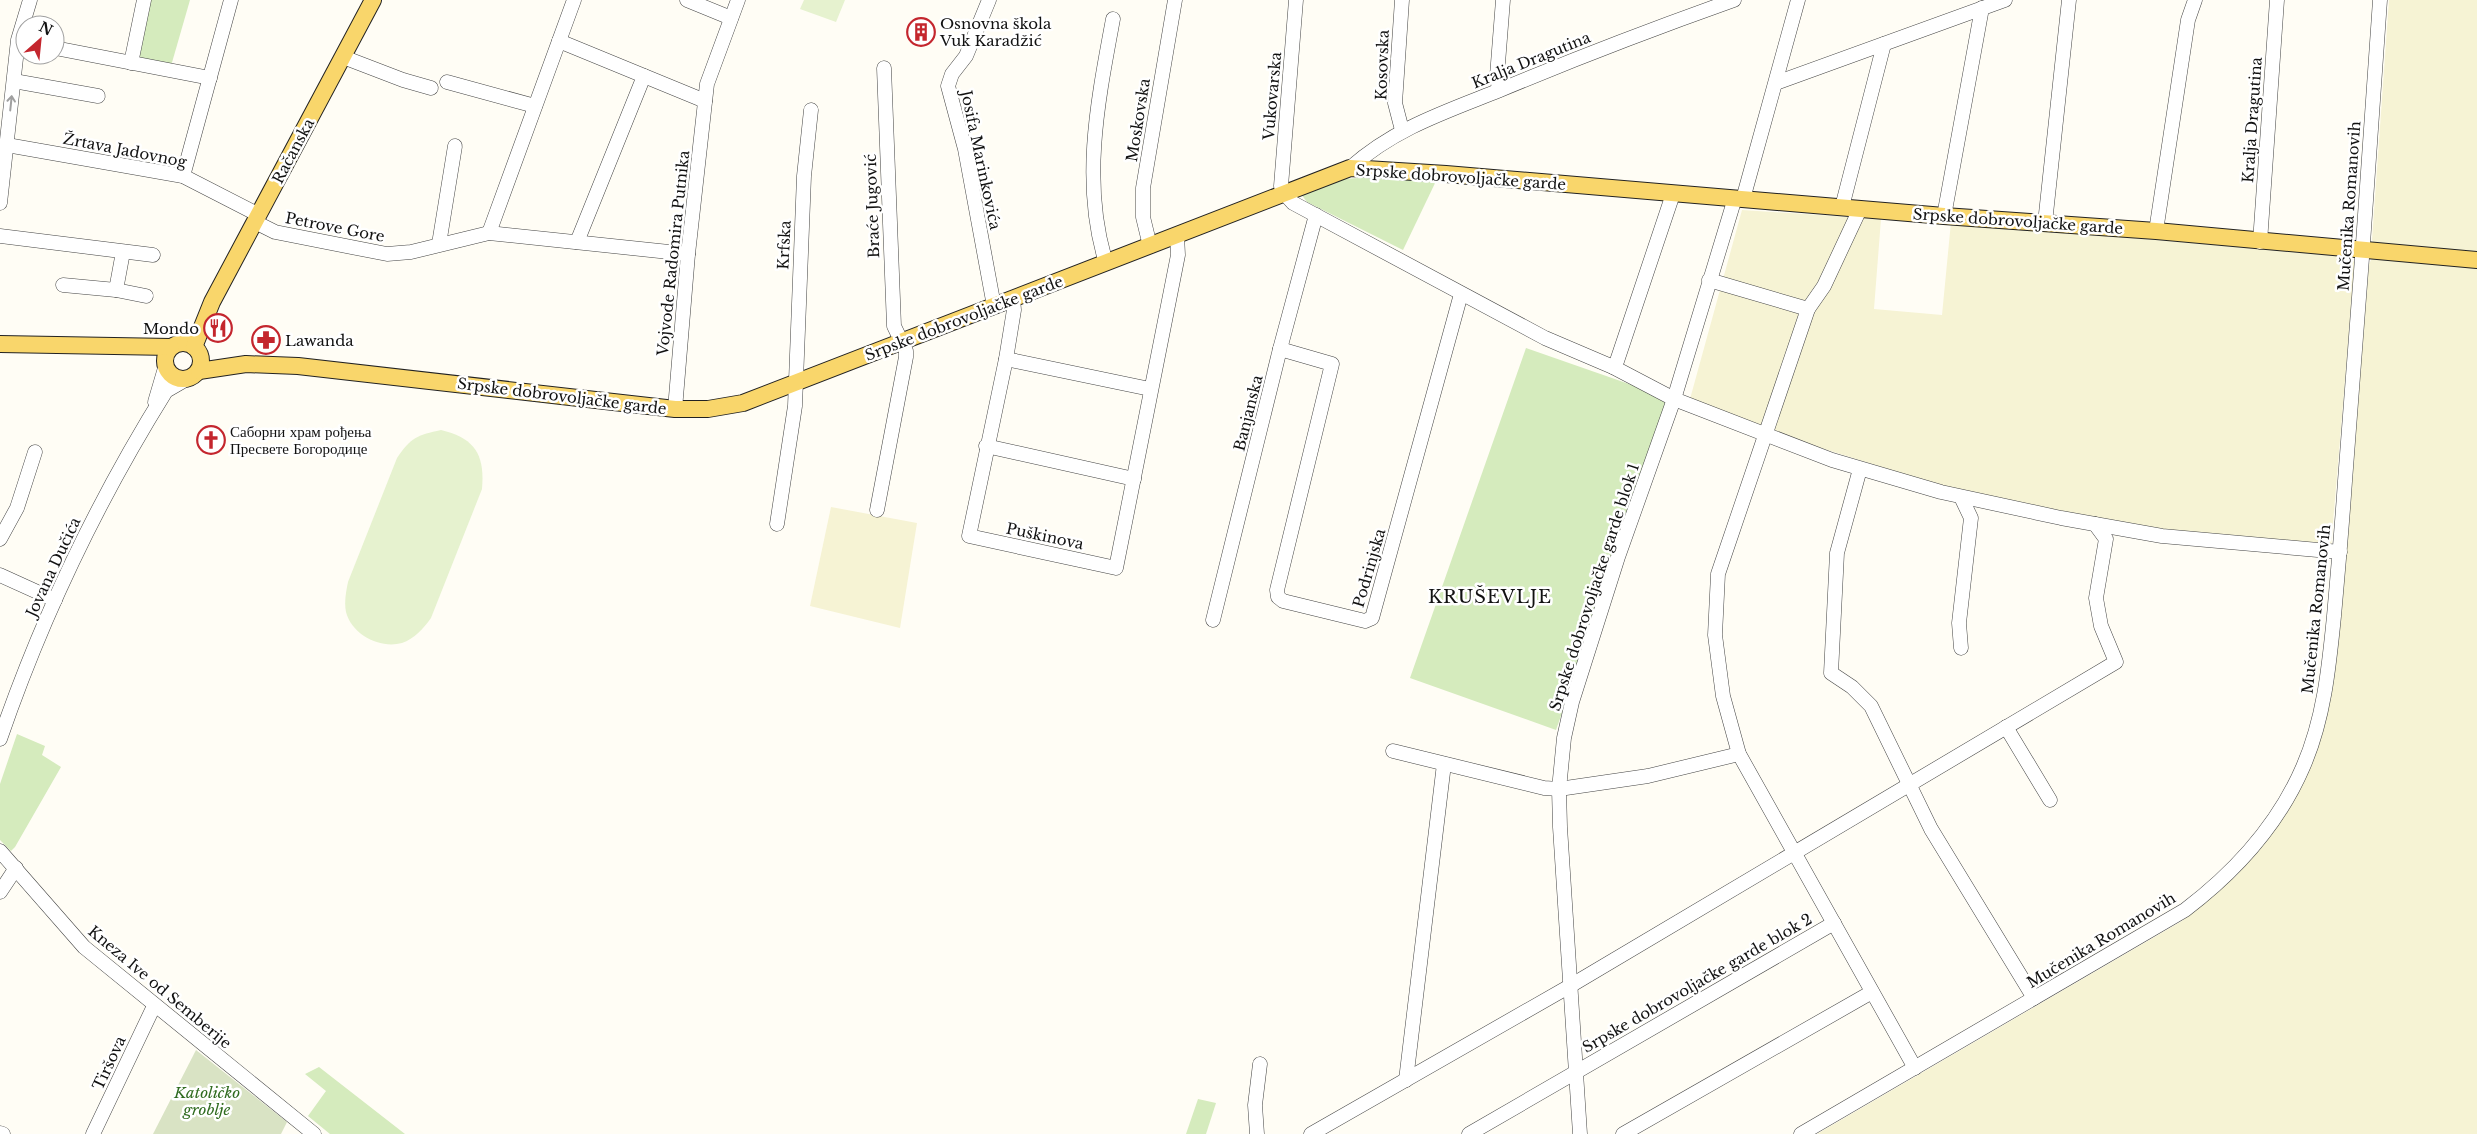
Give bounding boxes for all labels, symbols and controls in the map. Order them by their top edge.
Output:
place label: Osnovna škola Vuk Karadžić [939,14,1052,50]
north arrow [15,15,65,65]
text: N [36,17,56,39]
building icon: Osnovna škola Vuk Karadžić [906,17,936,47]
street label: Kralja Dragutina [1469,27,1594,92]
street label: Kosovska [1371,29,1393,101]
street label: Vukovarska [1259,51,1285,142]
street label: Kralja Dragutina [2238,56,2266,184]
street label: Moskovska [1122,76,1154,163]
street label: Josifa Marinkovića [957,87,1005,232]
one-way arrow [6,95,16,111]
street label: Račanska [268,115,318,187]
street label: Mučenika Romanovih [2334,120,2364,292]
street label: Žrtava Jadovnog [62,129,189,171]
street label: Vojvode Radomira Putnika [653,149,693,358]
street label: Braće Jugović [861,154,883,258]
street label: Srpske dobrovoljačke garde [1355,160,1567,194]
street label: Srpske dobrovoljačke garde [1912,204,2124,238]
street label: Petrove Gore [284,208,386,246]
street label: Krfska [773,219,795,270]
street label: Srpske dobrovoljačke garde [862,271,1066,365]
restaurant icon: Mondo [203,313,233,343]
place label: Mondo [143,319,199,338]
pharmacy icon: Lawanda [251,325,281,355]
place label: Lawanda [285,331,354,350]
street label: Banjanska [1229,372,1267,453]
street label: Srpske dobrovoljačke garde [456,374,668,418]
place label: Саборни храм рођења Пресвете Богородице [230,422,372,458]
church icon: Саборни храм рођења Пресвете Богородице [196,425,226,455]
street label: Srpske dobrovoljačke garde blok 1 [1545,461,1643,713]
street label: Jovana Dučića [21,513,85,622]
street label: Puškinova [1005,519,1086,554]
street label: Mučenika Romanovih [2298,523,2334,695]
street label: Podrinjska [1349,526,1390,610]
district label: KRUŠEVLJE [1428,585,1552,608]
street label: Mučenika Romanovih [2023,888,2179,992]
street label: Srpske dobrovoljačke garde blok 2 [1579,909,1815,1057]
street label: Kneza Ive od Semberije [84,921,236,1053]
street label: Tiršova [88,1032,130,1093]
park label: Katoličko groblje [173,1083,240,1119]

